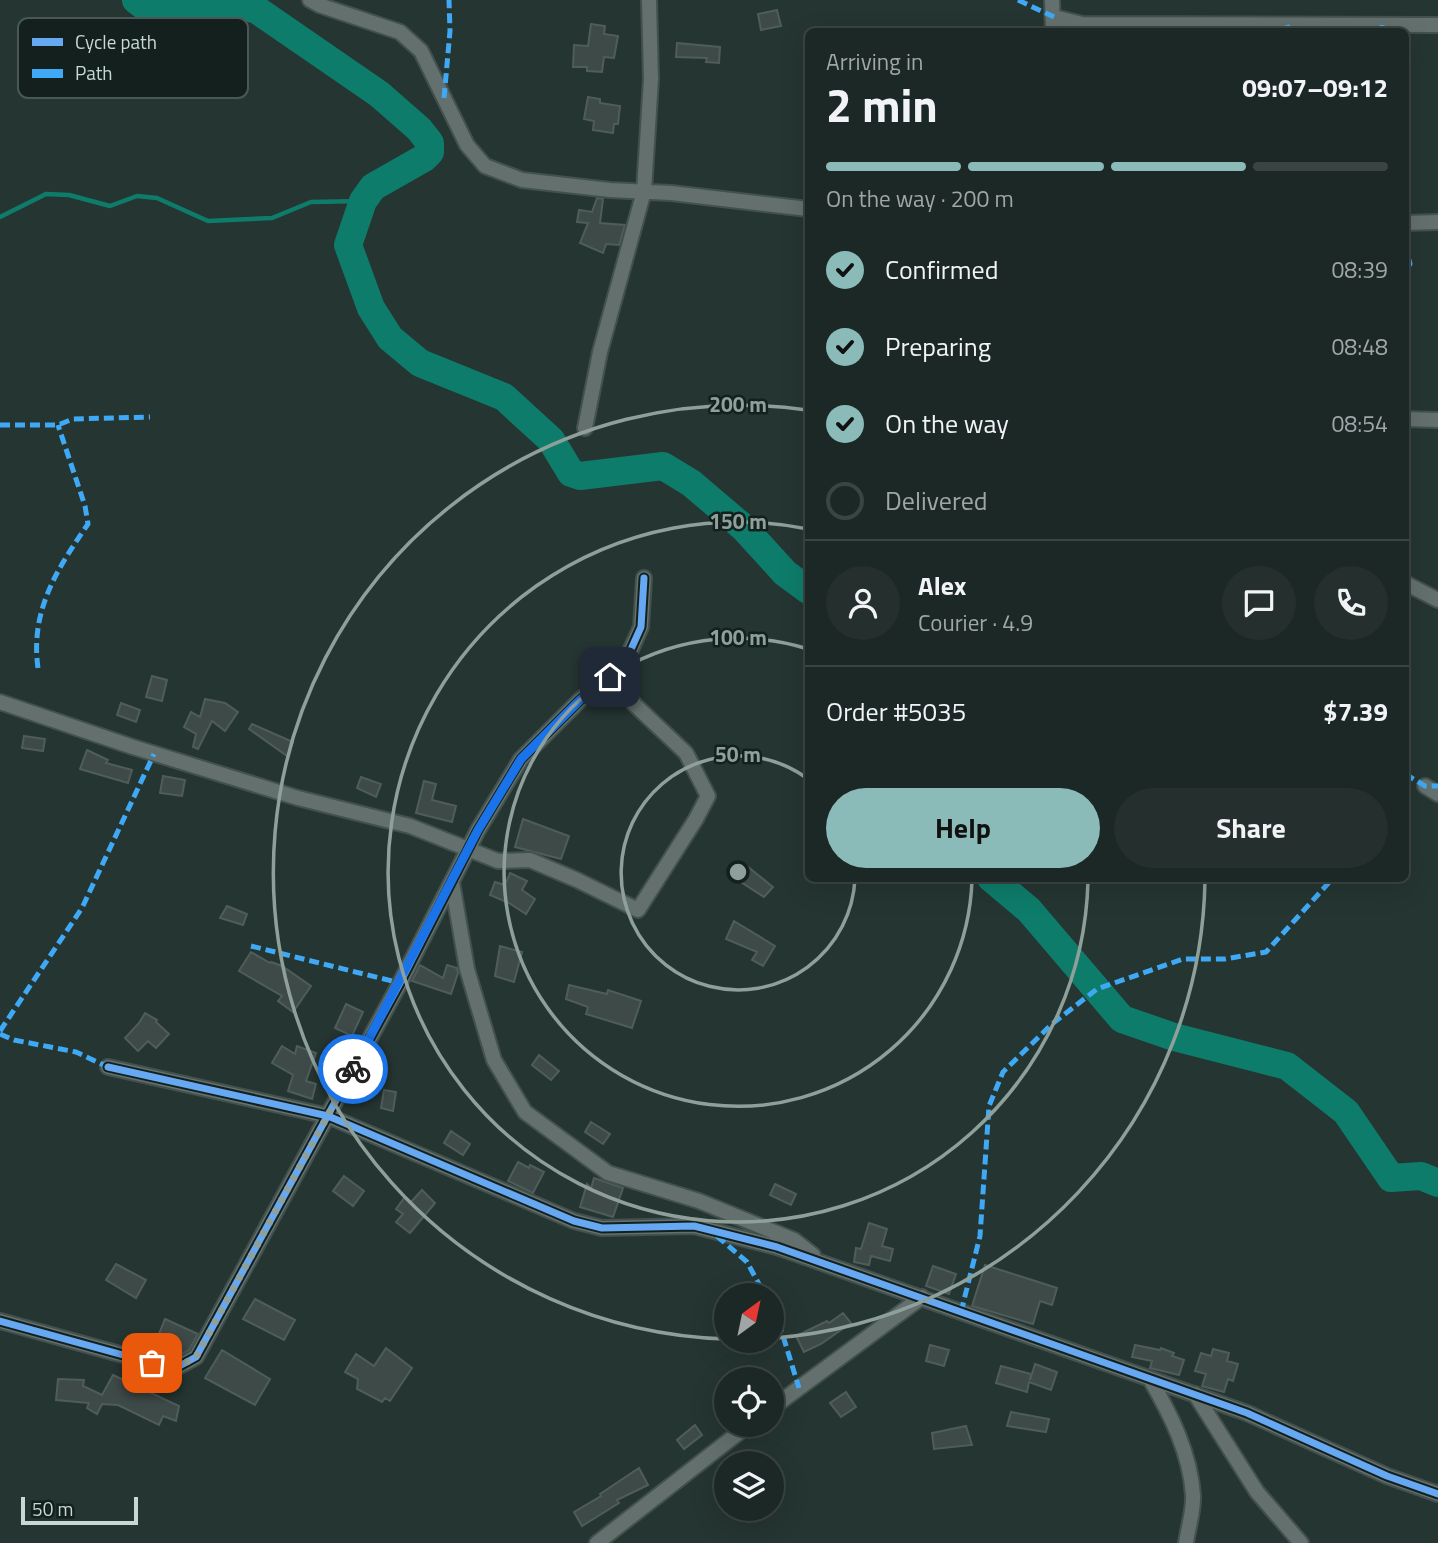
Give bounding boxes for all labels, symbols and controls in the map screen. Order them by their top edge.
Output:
legend [18,18,248,98]
text: Cycle path [75,27,157,56]
text: Arriving in [826,44,923,79]
text: Path [75,58,113,87]
text: 09:07–09:12 [1242,68,1388,107]
text: 2 min [826,70,938,140]
text: On the way · 200 m [826,181,1014,216]
text: Confirmed [885,250,999,289]
icon: check [826,251,864,289]
text: 08:39 [1331,252,1388,287]
text: Preparing [885,327,991,366]
icon: check [826,328,864,366]
text: 08:48 [1331,329,1388,364]
text: 200 m [709,388,767,420]
text: On the way [885,404,1009,443]
icon: check [826,405,864,443]
text: 08:54 [1331,406,1388,441]
text: Delivered [885,481,988,520]
text: 150 m [709,505,767,537]
button: person [826,566,900,640]
text: Alex [918,566,966,605]
button: chat [1222,566,1296,640]
button: phone [1314,566,1388,640]
text: Courier · 4.9 [918,605,1033,640]
text: 100 m [709,621,767,653]
pin [580,647,640,707]
icon: home [591,658,629,696]
text: Order #5035 [826,692,966,731]
text: $7.39 [1323,692,1388,731]
text: 50 m [715,738,761,770]
button: Help [826,788,1100,868]
button: Share [1114,788,1388,868]
centre of rings [726,860,750,884]
courier [318,1034,388,1104]
icon: bike [334,1050,372,1088]
north arrow [714,1283,784,1353]
map controls [714,1283,784,1521]
pin [122,1333,182,1393]
icon: bag [133,1344,171,1382]
button: locate [714,1367,784,1437]
button: layers [714,1451,784,1521]
scale bar [21,1494,138,1526]
text: 50 m [32,1494,73,1523]

